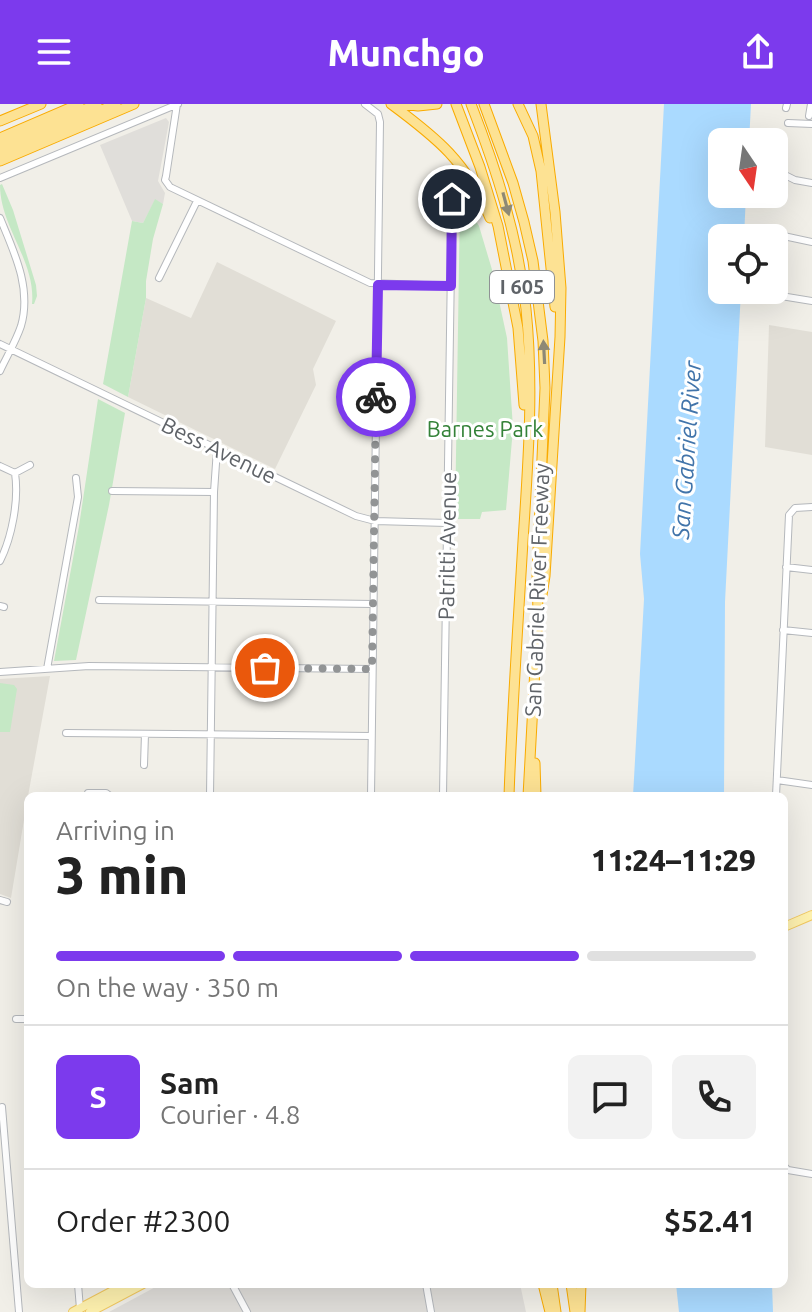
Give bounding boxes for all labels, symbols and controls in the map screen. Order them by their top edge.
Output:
icon: menu [32,30,76,74]
icon: share [736,30,780,74]
text: Munchgo [327,32,485,73]
north arrow [708,128,788,208]
map controls [708,128,788,304]
pin [418,165,486,233]
icon: home [430,177,474,221]
one-way arrow [500,192,512,217]
button: locate [708,224,788,304]
road number: I 605 [490,271,554,303]
one-way arrow [537,339,550,364]
courier [336,357,416,437]
water label: San Gabriel River [667,359,706,541]
icon: bike [354,375,398,419]
street label: Bess Avenue [158,411,281,488]
park label: Barnes Park [427,416,543,441]
street label: San Gabriel River Freeway [520,462,553,717]
street label: Patritti Avenue [433,472,460,620]
pin [231,634,299,702]
icon: bag [243,646,287,690]
text: Arriving in [56,816,175,845]
text: 11:24–11:29 [591,843,756,877]
text: 3 min [56,846,188,904]
text: On the way · 350 m [56,973,279,1002]
button: chat [568,1055,652,1139]
button: phone [672,1055,756,1139]
text: Sam [160,1066,219,1100]
text: S [89,1080,107,1114]
text: Courier · 4.8 [160,1100,300,1129]
text: Order #2300 [56,1204,230,1238]
text: $52.41 [664,1204,756,1238]

